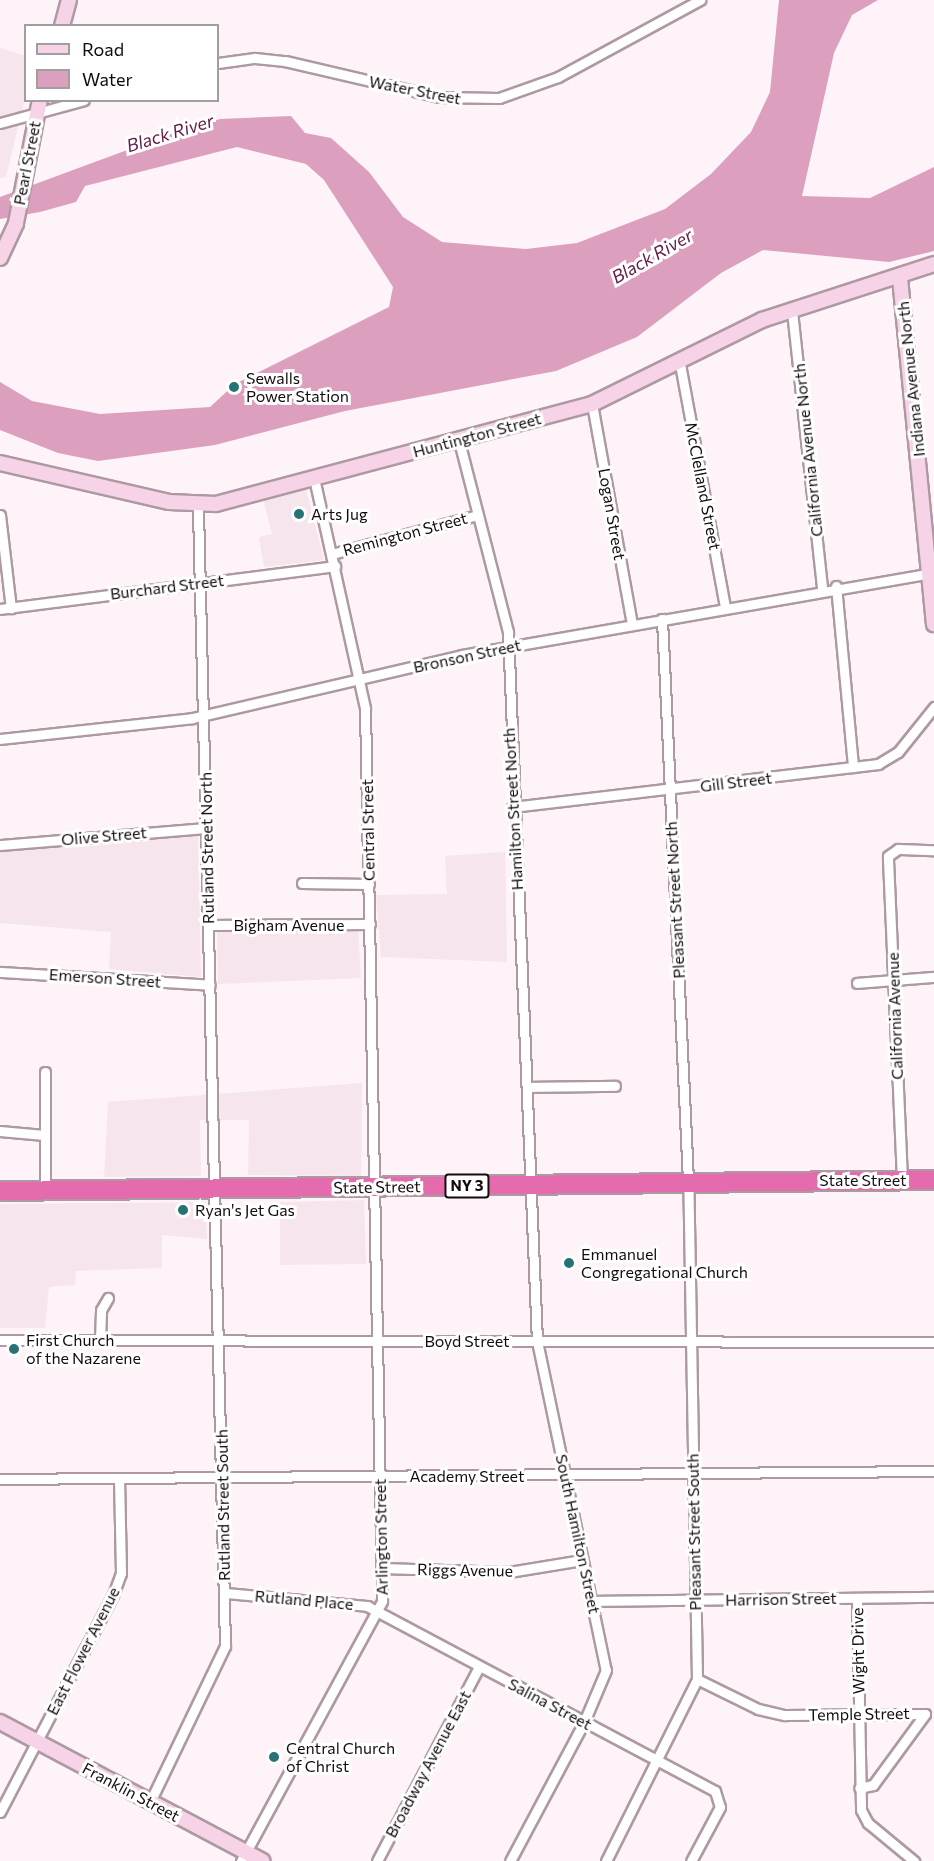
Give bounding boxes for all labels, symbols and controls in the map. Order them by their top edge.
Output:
legend [24,24,219,102]
text: Road [82,38,124,60]
text: Water [82,68,133,90]
street label: Water Street [367,72,463,108]
water label: Black River [124,109,216,157]
street label: Pearl Street [9,119,45,207]
water label: Black River [608,224,696,288]
street label: Indiana Avenue North [893,300,929,458]
street label: California Avenue North [789,362,827,538]
place label: Sewalls Power Station [246,368,349,406]
marker: Sewalls Power Station [227,380,241,394]
street label: Huntington Street [411,409,543,461]
street label: McClelland Street [681,420,725,552]
street label: Logan Street [594,466,630,562]
place label: Arts Jug [311,504,368,524]
marker: Arts Jug [292,507,306,521]
street label: Remington Street [341,508,469,560]
street label: Burchard Street [109,570,225,604]
street label: Bronson Street [411,635,523,677]
street label: Hamilton Street North [499,727,527,891]
street label: Gill Street [699,768,773,796]
street label: Rutland Street North [196,772,218,924]
street label: Central Street [358,779,378,881]
street label: Pleasant Street North [661,821,689,979]
street label: Olive Street [60,823,148,849]
street label: Bigham Avenue [233,915,345,935]
street label: California Avenue [883,952,907,1080]
street label: Emerson Street [48,965,162,991]
street label: State Street [819,1170,907,1190]
road number: NY 3 [443,1174,491,1198]
street label: State Street [333,1177,421,1197]
place label: Ryan's Jet Gas [195,1200,295,1220]
marker: Ryan's Jet Gas [176,1203,190,1217]
place label: Emmanuel Congregational Church [581,1244,748,1282]
marker: Emmanuel Congregational Church [562,1256,576,1270]
place label: First Church of the Nazarene [26,1330,141,1368]
street label: Boyd Street [424,1331,510,1351]
marker: First Church of the Nazarene [7,1342,21,1356]
street label: Rutland Street South [212,1429,234,1581]
street label: South Hamilton Street [552,1452,604,1616]
street label: Pleasant Street South [683,1453,705,1611]
street label: Academy Street [410,1466,524,1486]
street label: Arlington Street [370,1478,392,1596]
street label: Riggs Avenue [417,1560,513,1580]
street label: East Flower Avenue [42,1584,124,1718]
street label: Rutland Place [254,1586,354,1614]
street label: Harrison Street [725,1588,837,1610]
street label: Wight Drive [848,1608,868,1694]
street label: Salina Street [505,1674,595,1734]
street label: Broadway Avenue East [381,1687,475,1841]
street label: Temple Street [808,1704,910,1724]
place label: Central Church of Christ [286,1738,395,1776]
marker: Central Church of Christ [267,1750,281,1764]
street label: Franklin Street [79,1758,183,1826]

